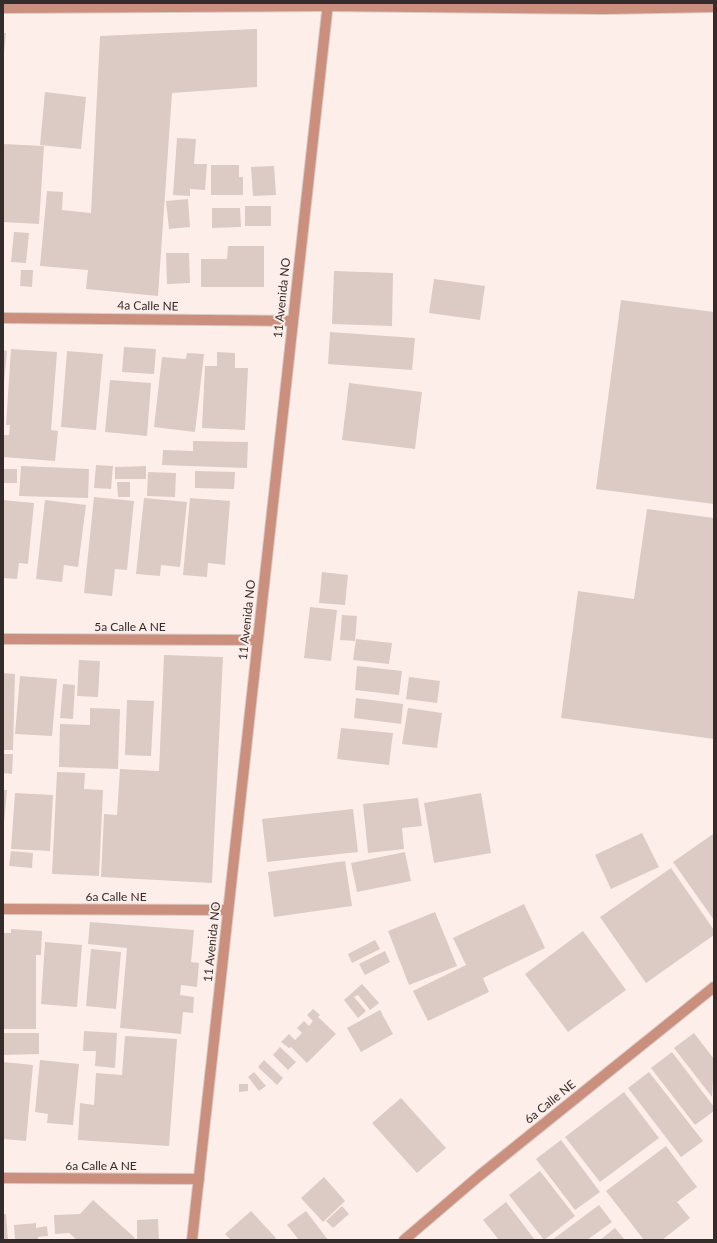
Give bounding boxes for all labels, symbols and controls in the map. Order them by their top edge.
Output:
street label: 11 Avenida NO [270,257,293,339]
street label: 4a Calle NE [117,297,179,314]
street label: 11 Avenida NO [235,579,258,661]
street label: 5a Calle A NE [94,619,166,634]
street label: 6a Calle NE [85,889,147,904]
street label: 11 Avenida NO [200,901,223,983]
street label: 6a Calle NE [521,1077,578,1127]
street label: 6a Calle A NE [65,1158,137,1173]

